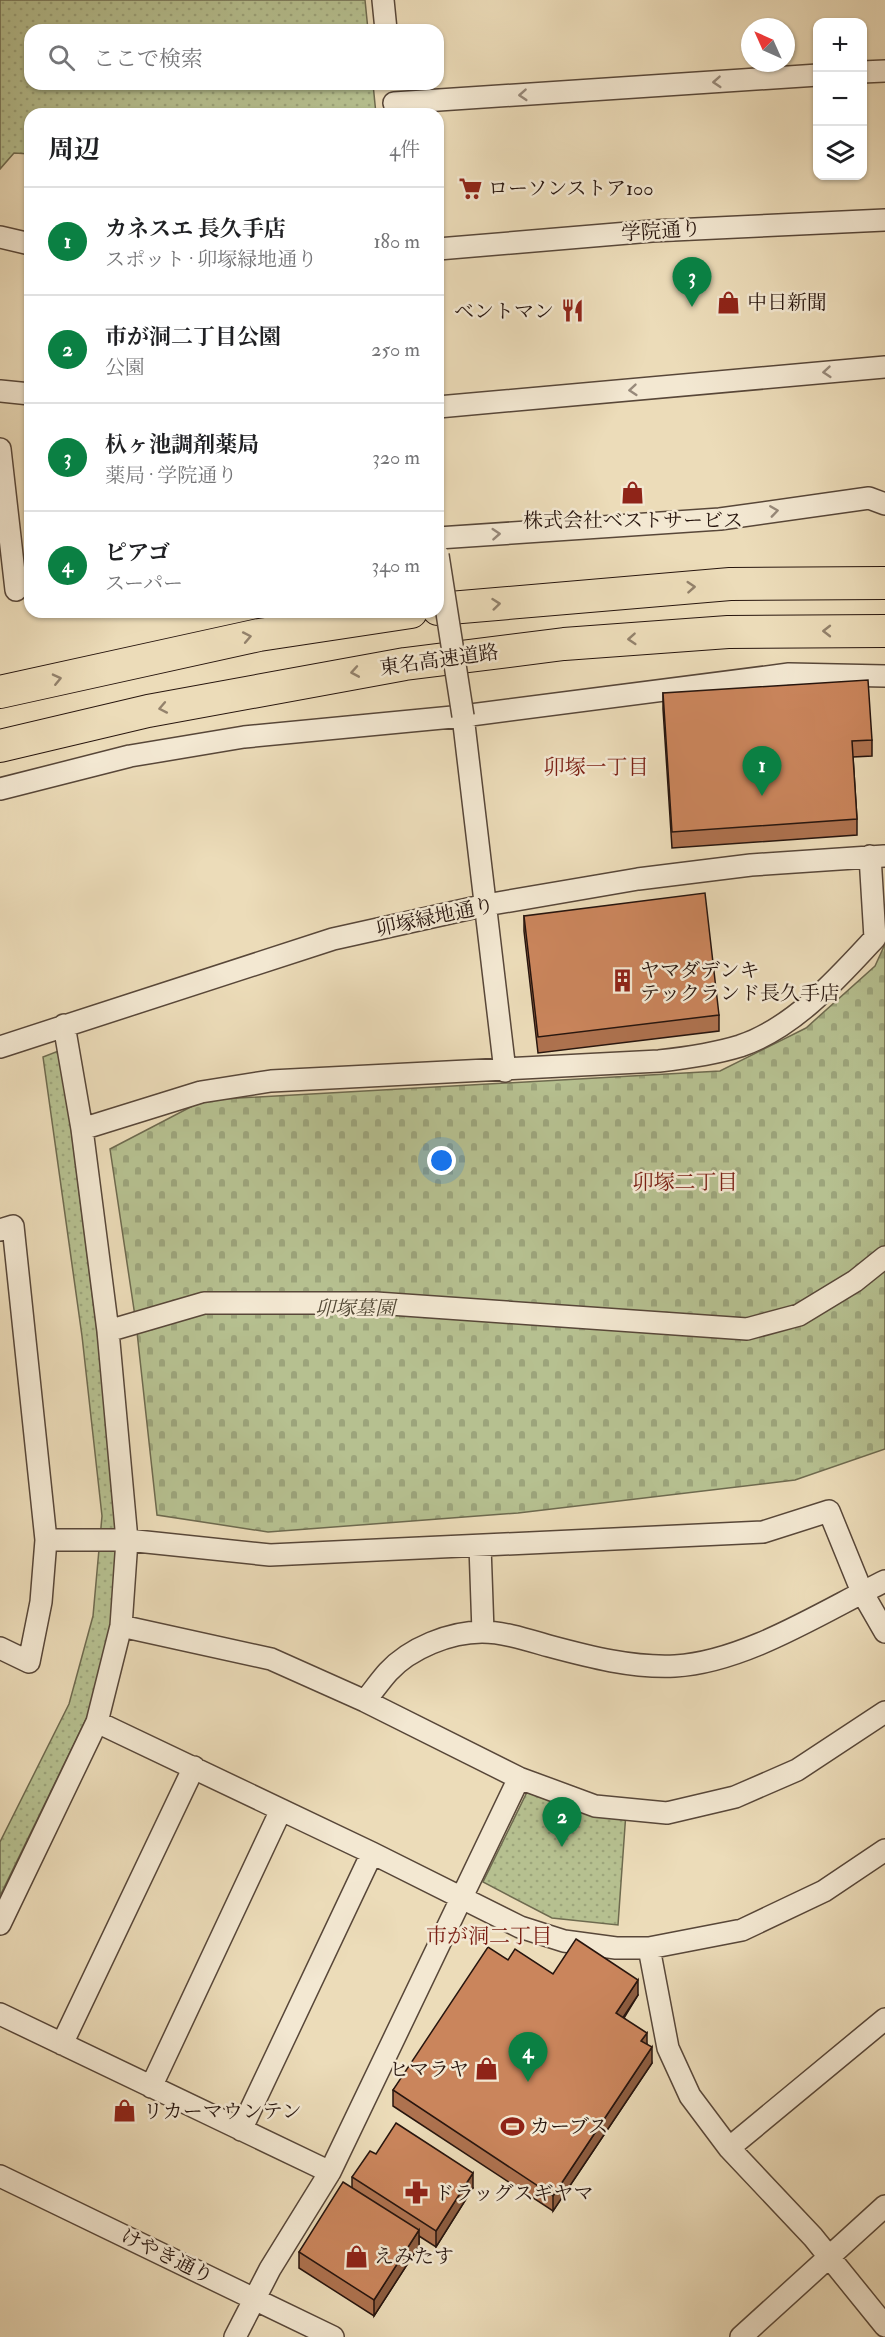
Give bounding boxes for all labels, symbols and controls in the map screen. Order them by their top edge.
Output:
north arrow [741,18,795,72]
map controls [813,18,867,180]
button: + [813,18,867,72]
search box [24,24,444,90]
icon: search [45,41,78,74]
text: ここで検索 [93,45,203,73]
button: − [813,72,867,126]
one-way arrow [713,75,722,88]
one-way arrow [518,88,527,101]
button: layers [813,126,867,180]
text: 周辺 [48,134,100,166]
text: 4件 [389,137,420,162]
supermarket icon: ローソンストア100 [457,175,483,201]
place label: ローソンストア100 [488,176,654,201]
text: カネスエ 長久手店 [105,215,286,243]
street label: 学院通り [620,216,702,246]
text: 1 [64,229,71,254]
text: 180 m [373,229,420,254]
text: スポット · 卯塚緑地通り [105,247,317,272]
pin: 3 [672,258,712,307]
shop icon: 中日新聞 [716,289,742,315]
place label: 中日新聞 [747,290,827,315]
restaurant icon: ベントマン [559,298,585,324]
place label: ベントマン [454,299,554,324]
text: 市が洞二丁目公園 [105,323,281,351]
text: 2 [62,337,73,362]
text: 250 m [371,337,420,362]
text: 公園 [105,355,145,380]
one-way arrow [822,365,831,378]
one-way arrow [628,383,637,396]
text: 杁ヶ池調剤薬局 [105,431,259,459]
text: 3 [64,445,71,470]
text: 320 m [372,445,420,470]
text: 薬局 · 学院通り [105,463,237,488]
shop icon: 株式会社ベストサービス [620,479,646,505]
one-way arrow [770,506,779,518]
place label: 株式会社ベストサービス [523,508,743,533]
one-way arrow [492,528,501,541]
text: ピアゴ [105,539,170,567]
text: 4 [62,553,73,578]
text: 340 m [372,553,420,578]
text: スーパー [105,571,183,596]
one-way arrow [686,581,695,594]
one-way arrow [492,598,501,611]
one-way arrow [822,625,831,637]
one-way arrow [242,632,252,645]
one-way arrow [627,632,636,645]
street label: 東名高速道路 [378,639,500,681]
one-way arrow [350,666,360,678]
one-way arrow [52,673,62,686]
one-way arrow [159,701,169,714]
pin: 1 [742,746,782,796]
district label: 卯塚一丁目 [544,754,649,781]
street label: 卯塚緑地通り [374,892,496,942]
place label: ヤマダデンキ テックランド長久手店 [640,958,840,1006]
building icon: ヤマダデンキ テックランド長久手店 [609,968,635,994]
your location [427,1146,456,1175]
district label: 卯塚二丁目 [633,1169,738,1196]
park label: 卯塚墓園 [315,1296,398,1321]
pin: 2 [542,1798,582,1847]
district label: 市が洞二丁目 [426,1923,552,1950]
pin: 4 [508,2032,548,2082]
shop icon: ヒマラヤ [474,2056,500,2082]
place label: ヒマラヤ [389,2057,469,2082]
shop icon: リカーマウンテン [112,2098,138,2124]
place label: リカーマウンテン [143,2099,302,2124]
sports icon: カーブス [499,2113,525,2139]
place label: カーブス [530,2114,608,2139]
pharmacy icon: ドラッグスギヤマ [403,2180,429,2206]
place label: ドラッグスギヤマ [434,2181,593,2206]
street label: けやき通り [117,2223,217,2289]
shop icon: えみたす [343,2243,369,2269]
place label: えみたす [374,2244,454,2269]

